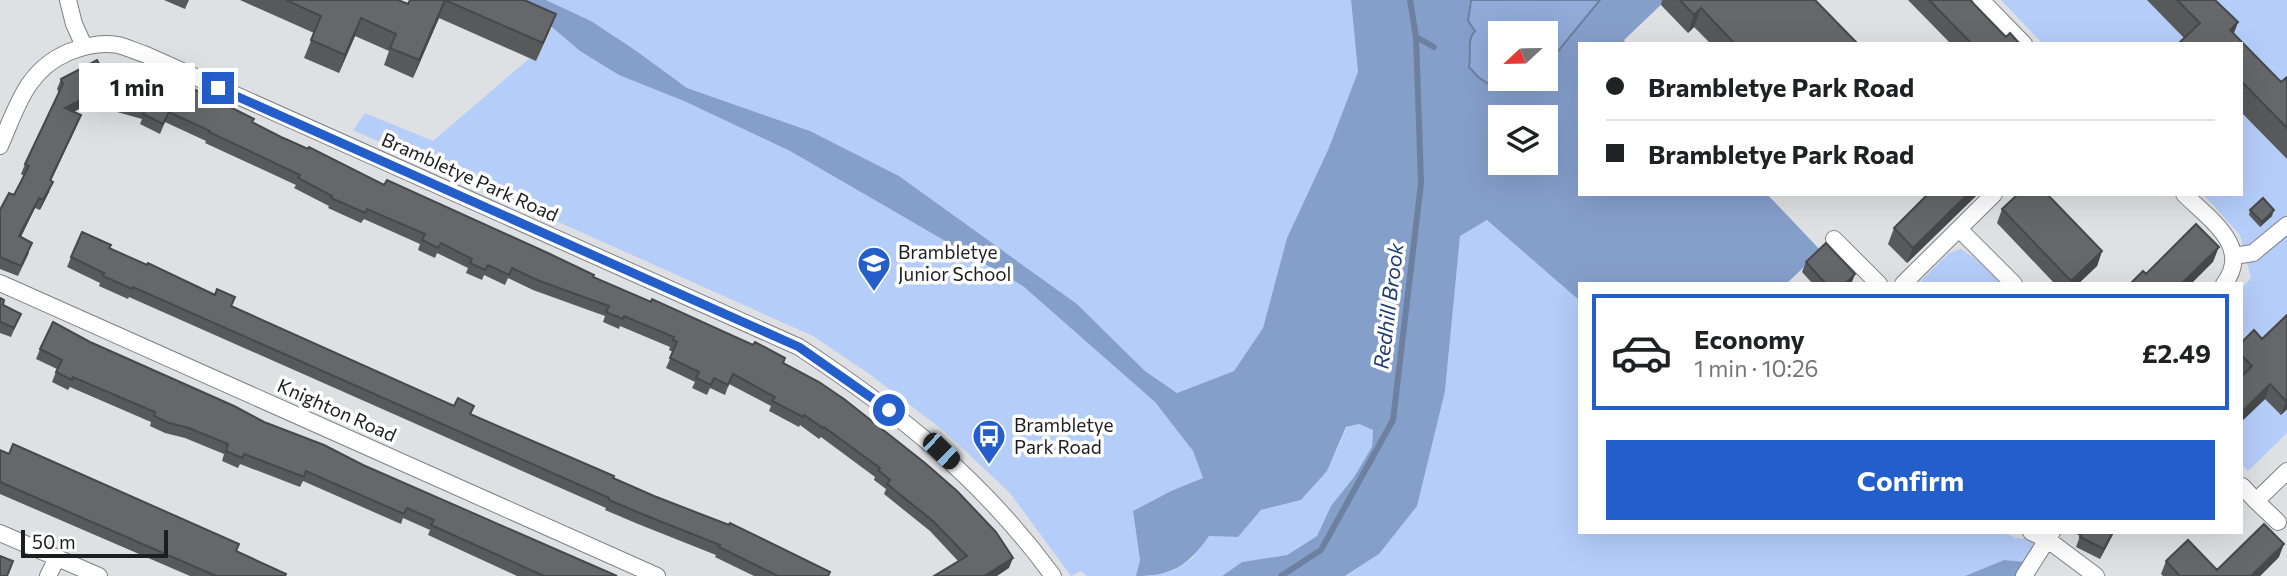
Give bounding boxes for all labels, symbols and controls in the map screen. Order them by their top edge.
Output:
north arrow [1488,21,1558,91]
map controls [1488,21,1558,175]
callout: 1 min [78,64,194,112]
text: Brambletye Park Road [1648,71,1914,102]
route end [202,72,234,104]
text: 1 min [110,73,164,101]
button: layers [1488,105,1558,175]
street label: Brambletye Park Road [378,127,562,226]
text: Brambletye Park Road [1648,138,1914,169]
place label: Brambletye Junior School [898,240,1011,285]
water label: Redhill Brook [1367,241,1408,370]
school or university icon: Brambletye Junior School [855,244,893,293]
icon: car [1610,321,1673,384]
text: Economy [1694,323,1805,354]
text: £2.49 [2142,337,2211,368]
text: 1 min · 10:26 [1694,354,1819,382]
street label: Knighton Road [274,373,400,446]
route start [873,394,905,426]
place label: Brambletye Park Road [1014,413,1113,458]
bus stop icon: Brambletye Park Road [970,417,1008,466]
car [919,429,964,473]
button: Confirm [1606,440,2215,520]
scale bar [21,527,168,559]
text: 50 m [32,530,76,553]

